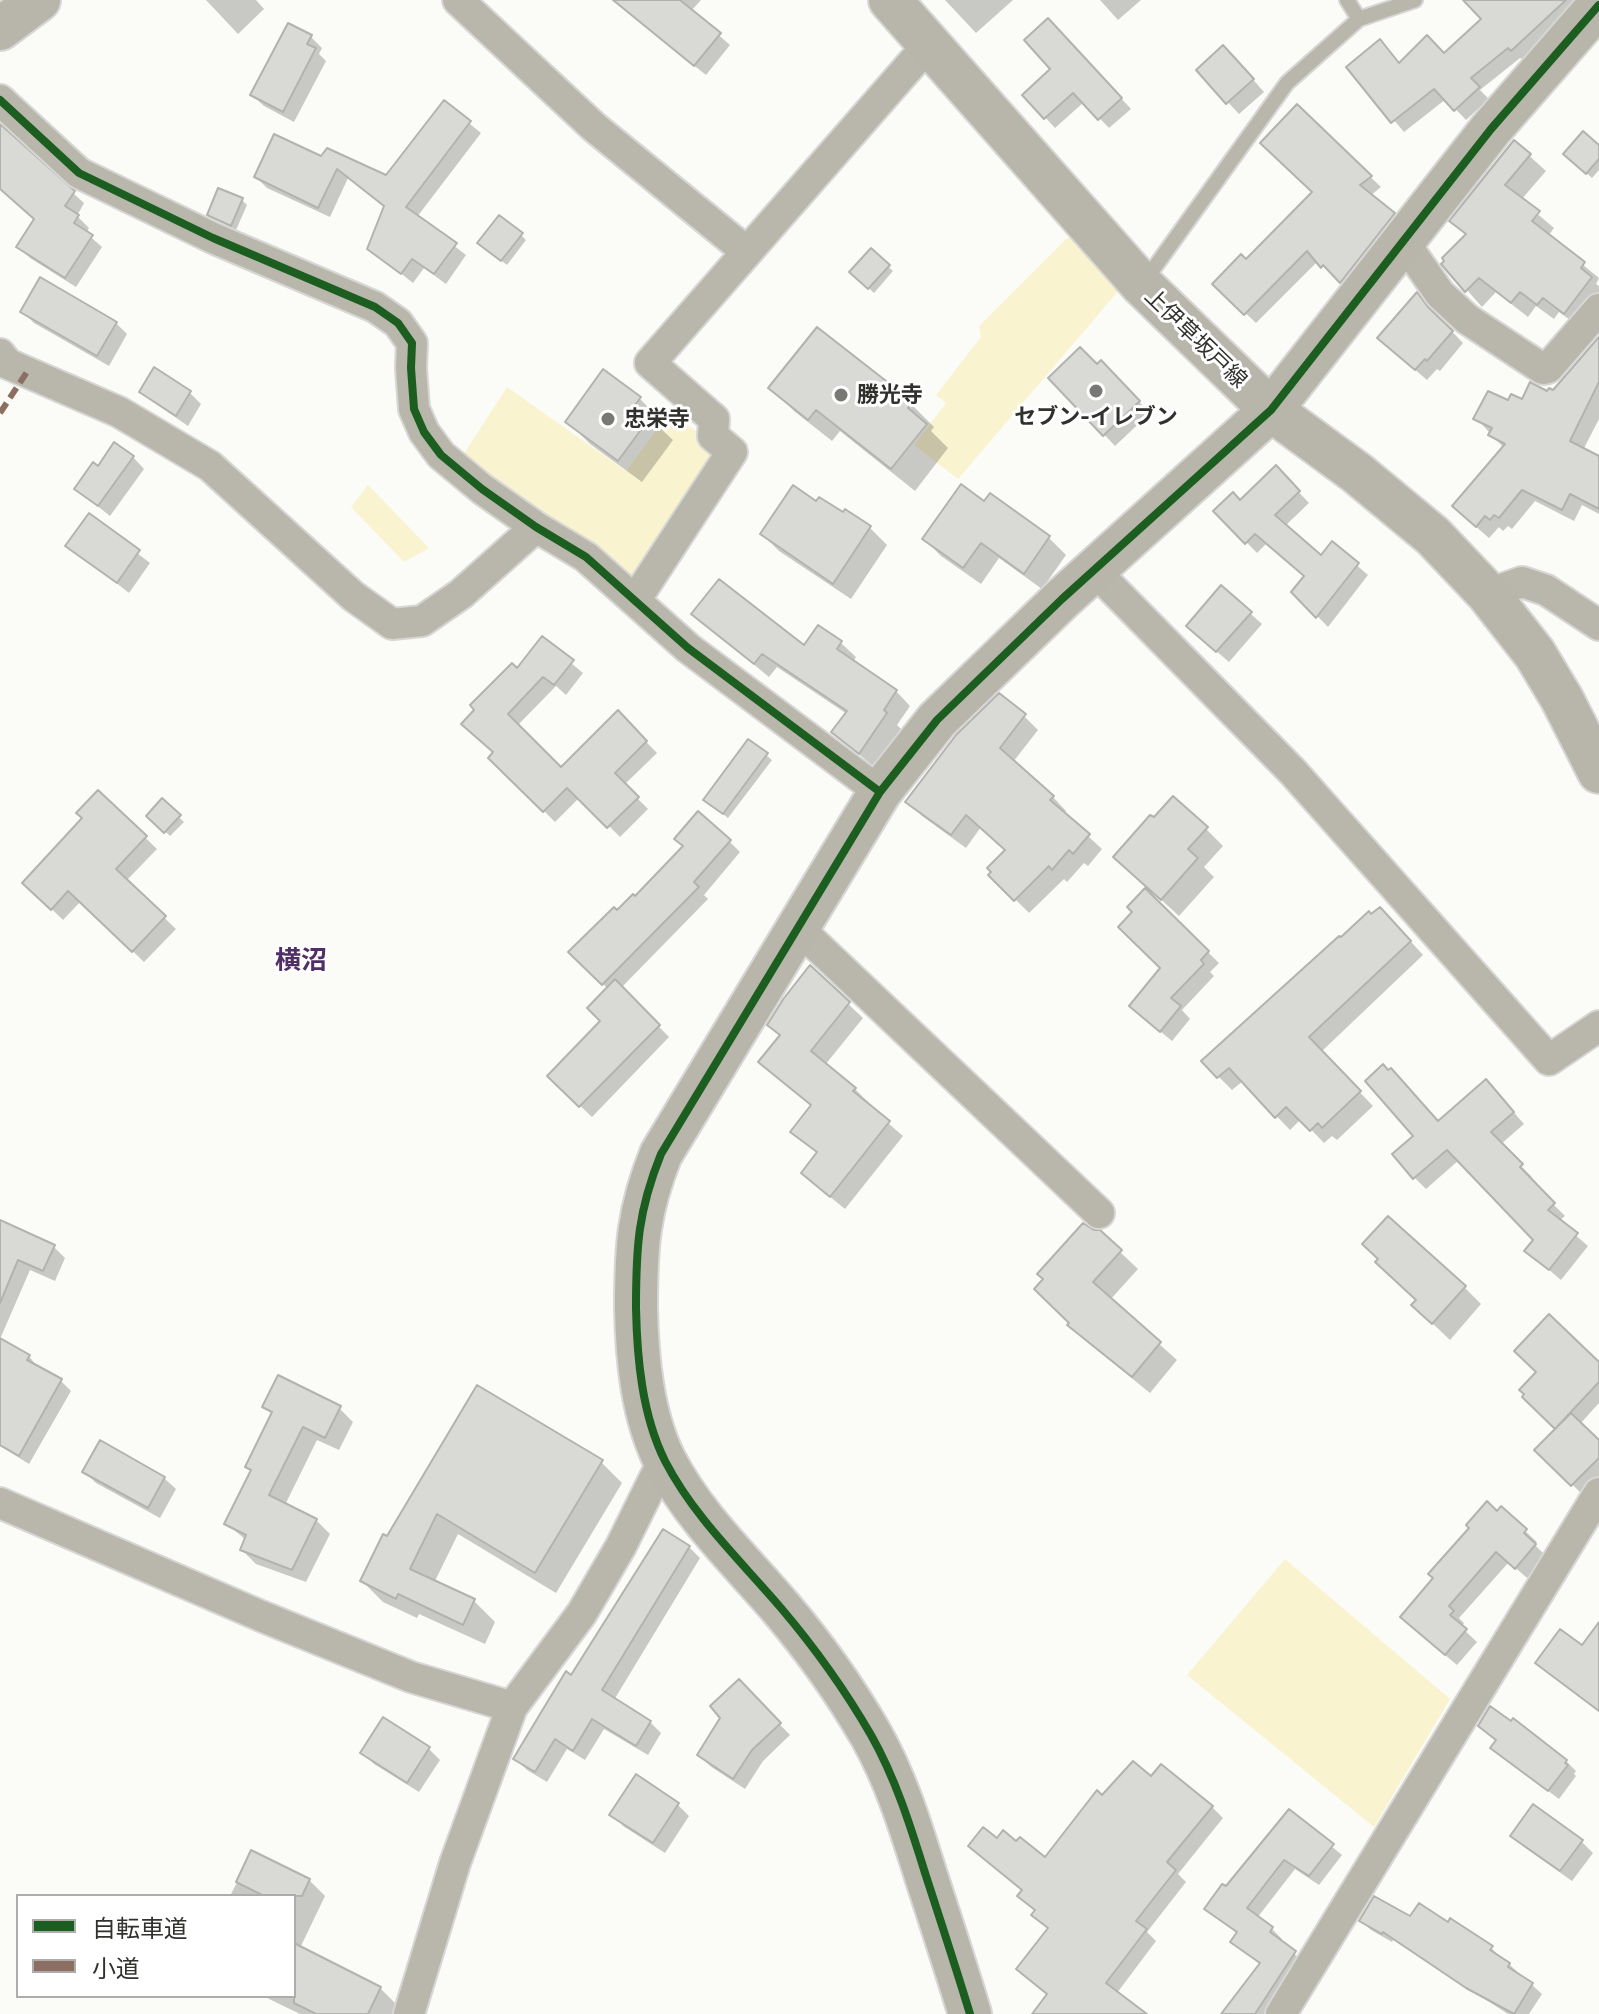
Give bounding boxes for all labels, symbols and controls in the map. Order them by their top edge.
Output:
street label: 上伊草坂戸線 [1139,283,1253,393]
place label: 勝光寺 [857,382,923,408]
marker: セブン-イレブン [1087,382,1105,400]
marker: 勝光寺 [832,386,850,404]
place label: セブン-イレブン [1014,404,1178,430]
place label: 忠栄寺 [624,406,690,432]
marker: 忠栄寺 [599,410,617,428]
district label: 横沼 [275,944,327,976]
legend [16,1894,296,1998]
text: 自転車道 [92,1913,188,1942]
text: 小道 [92,1953,140,1982]

